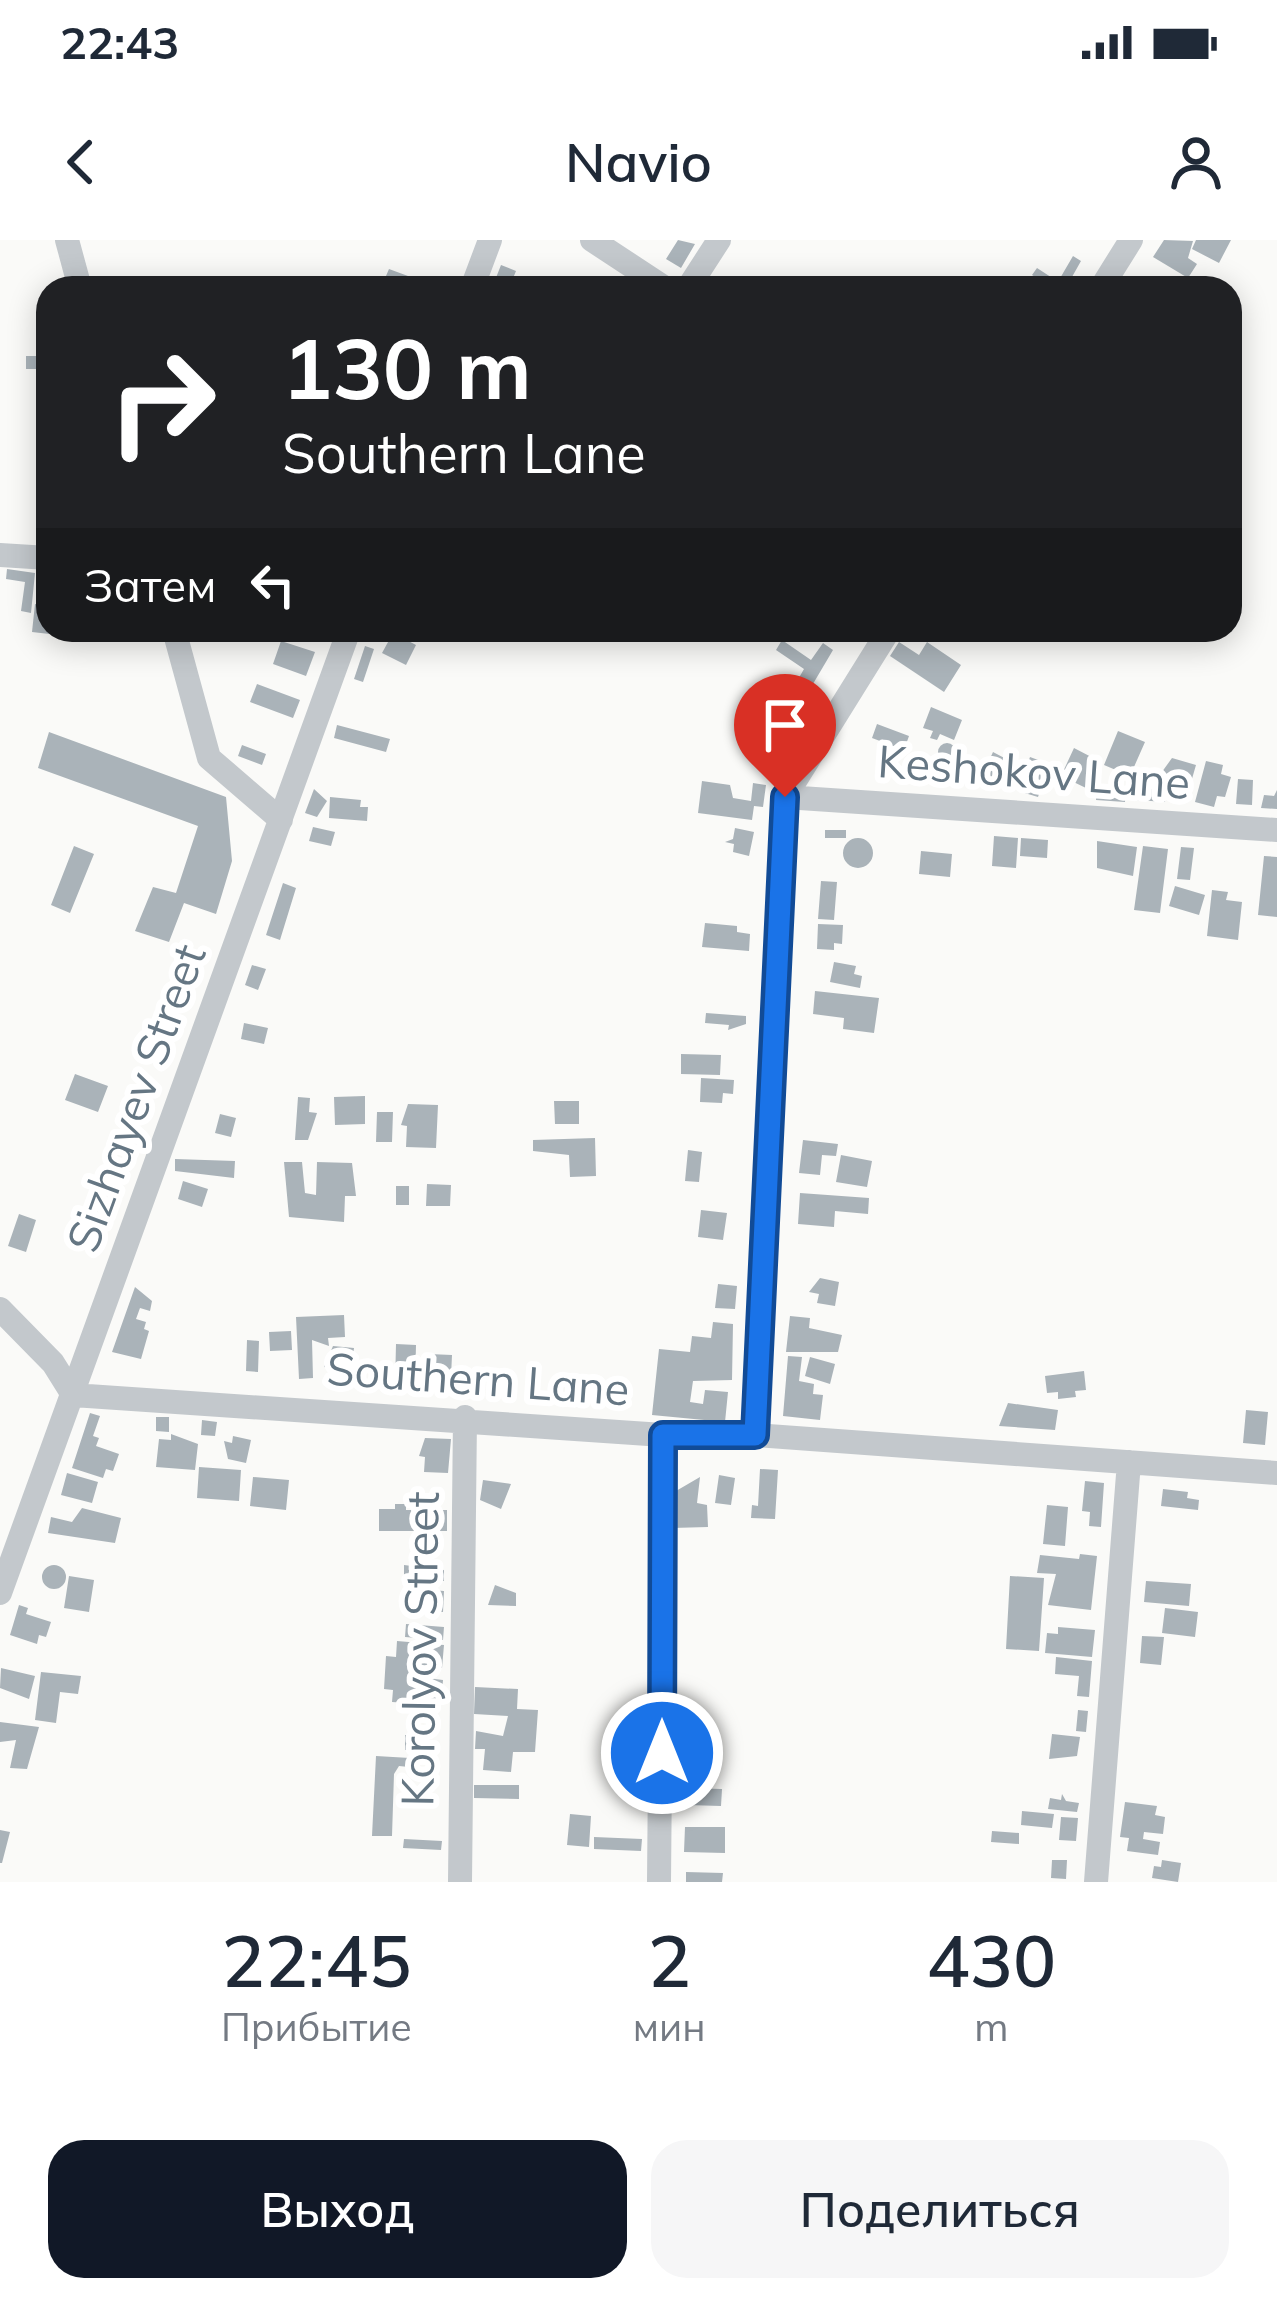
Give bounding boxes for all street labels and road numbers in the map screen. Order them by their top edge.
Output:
street label: Keshokov Lane [876,732,1192,810]
street label: Sizhayev Street [53,936,217,1259]
street label: Southern Lane [325,1339,631,1417]
street label: Korolyov Street [388,1491,450,1807]

